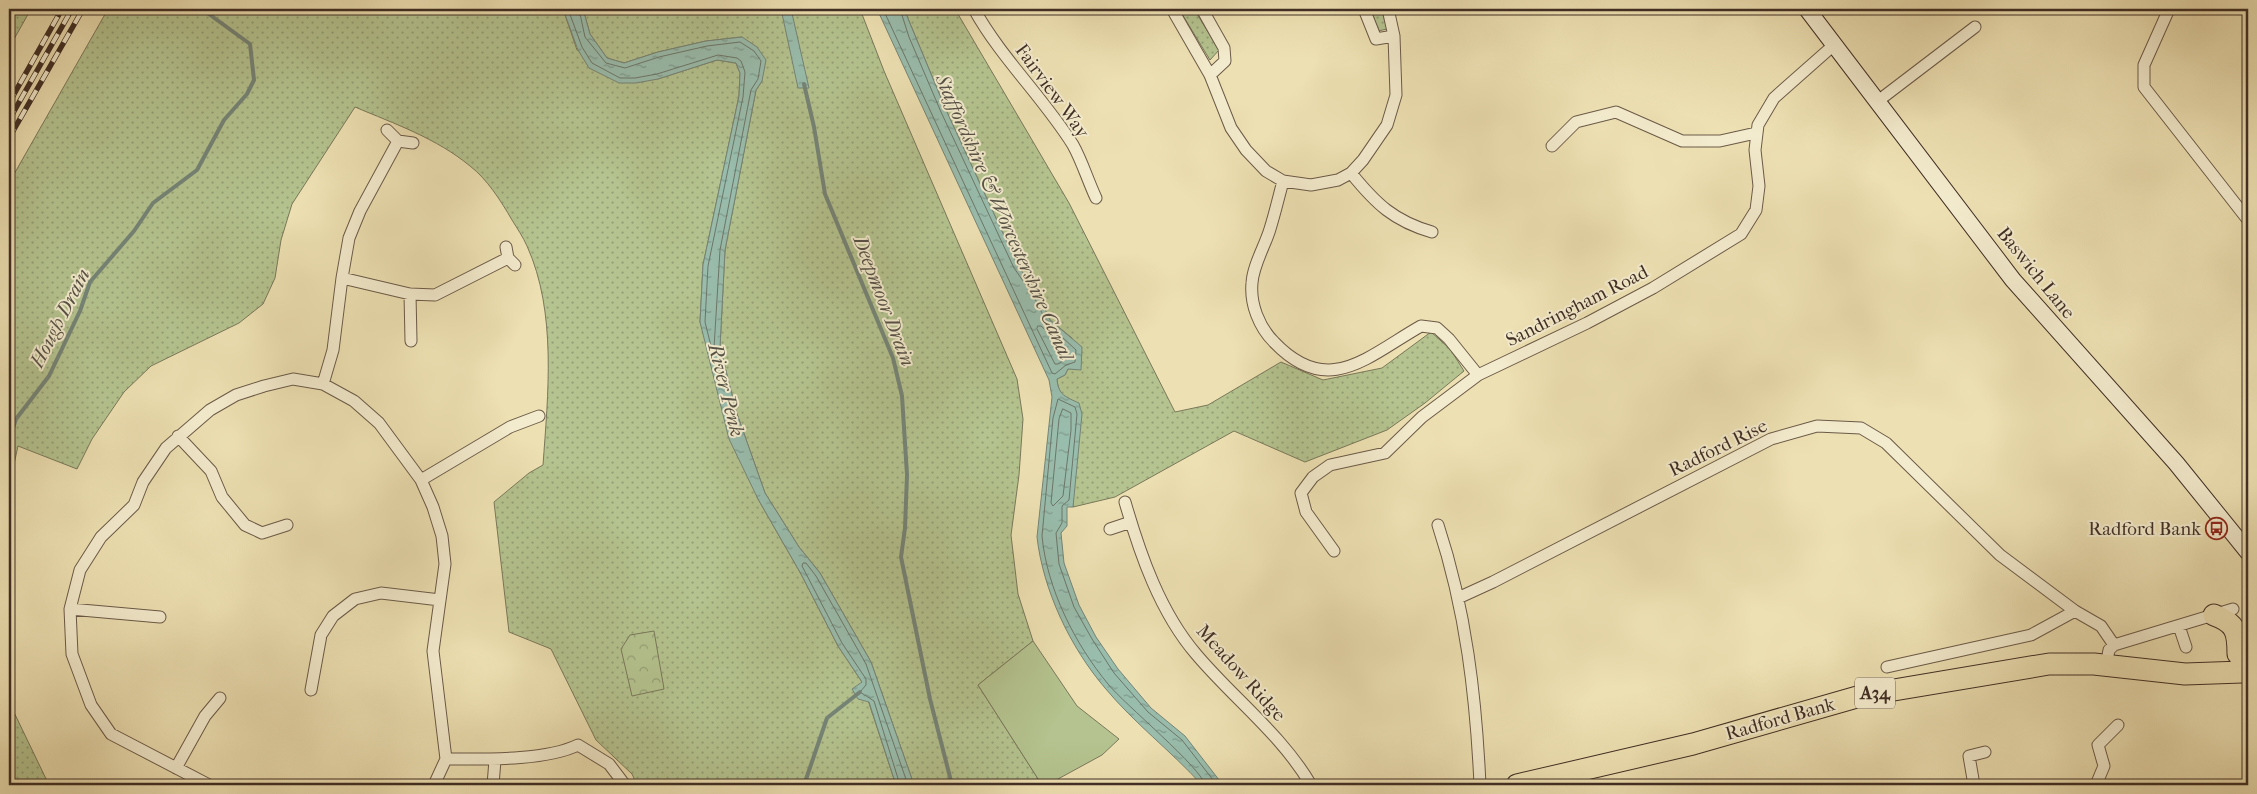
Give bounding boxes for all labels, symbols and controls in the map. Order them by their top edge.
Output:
street label: Fairview Way [1010,40,1094,143]
water label: Staffordshire & Worcestershire Canal [930,70,1078,365]
street label: Baswich Lane [1992,223,2080,323]
water label: Deepmoor Drain [848,231,919,370]
street label: Sandringham Road [1502,260,1652,351]
water label: Hough Drain [25,265,95,372]
water label: River Penk [703,339,749,439]
street label: Radford Rise [1665,415,1771,481]
bus stop icon: Radford Bank [2205,517,2229,541]
place label: Radford Bank [2088,518,2201,540]
street label: Meadow Ridge [1192,620,1290,726]
road number: A34 [1855,678,1895,708]
street label: Radford Bank [1723,693,1837,745]

